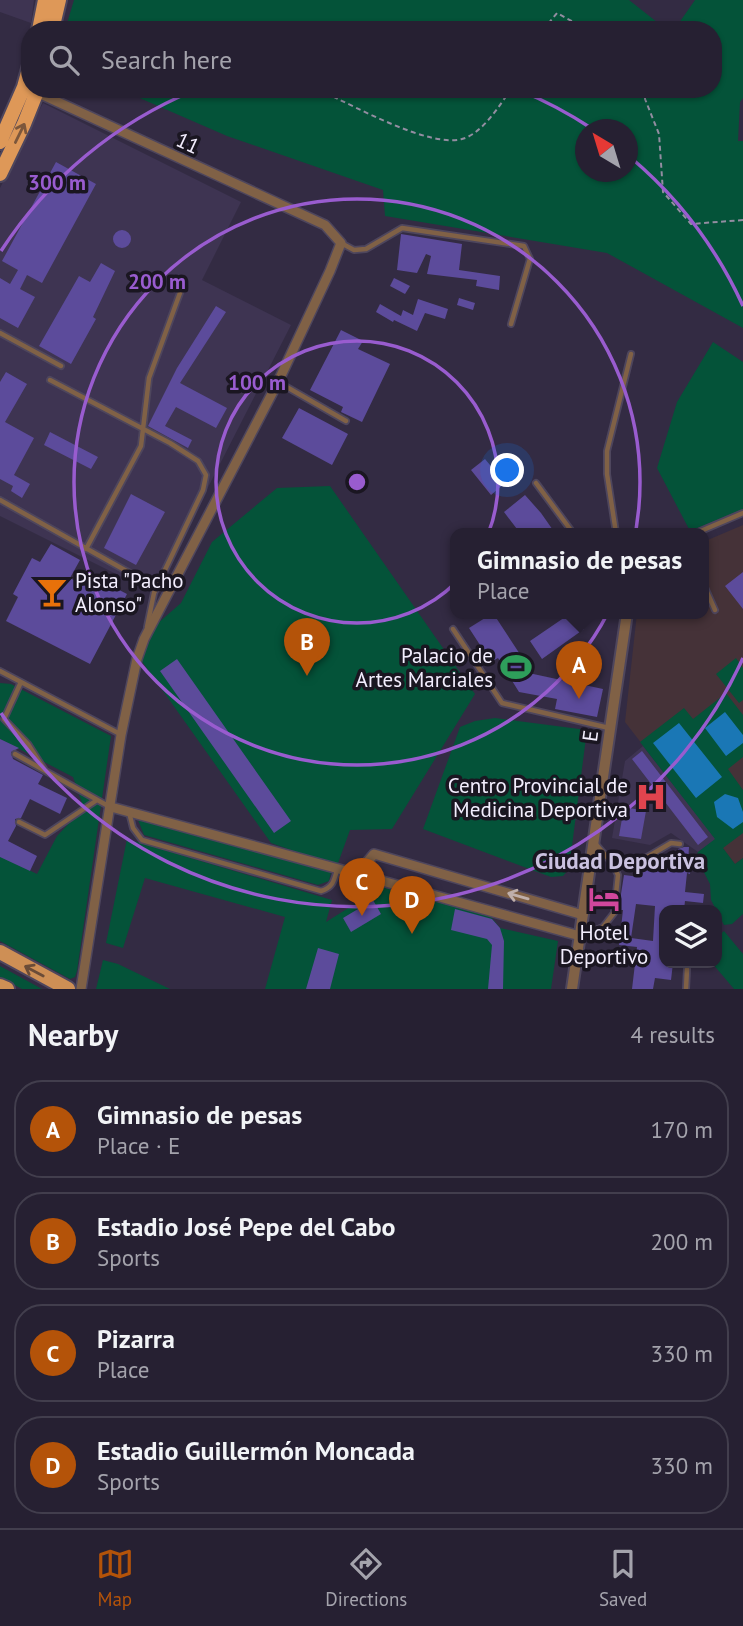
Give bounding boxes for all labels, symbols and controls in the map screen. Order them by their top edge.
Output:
search box [21,21,722,98]
icon: search [45,41,83,79]
text: Search here [101,43,232,76]
north arrow [575,119,638,182]
one-way arrow [13,123,27,144]
street label: 11 [172,126,204,160]
text: 300 m [28,169,86,196]
text: 200 m [128,268,186,295]
text: 100 m [228,369,286,396]
your location [490,453,524,487]
centre of rings [345,470,369,494]
popup [450,528,709,619]
text: Gimnasio de pesas [477,543,682,576]
place label: Pista "Pacho Alonso" [75,567,184,618]
bar icon: Pista "Pacho Alonso" [35,575,69,609]
text: Place [477,576,529,605]
pin: B [284,618,330,676]
pin: A [556,641,602,699]
place label: Palacio de Artes Marciales [356,642,493,693]
sports icon: Palacio de Artes Marciales [499,650,533,684]
street label: E [576,729,604,743]
place label: Centro Provincial de Medicina Deportiva [448,772,628,823]
hospital icon: Centro Provincial de Medicina Deportiva [634,780,668,814]
district label: Ciudad Deportiva [535,846,705,875]
pin: C [339,858,385,916]
pin: D [389,876,435,934]
hotel icon: Hotel Deportivo [587,882,621,916]
one-way arrow [507,888,529,901]
map controls [659,905,722,968]
button: layers [659,905,722,968]
place label: Hotel Deportivo [560,919,648,970]
one-way arrow [24,963,45,977]
text: Nearby [28,1015,118,1054]
text: 4 results [631,1020,715,1049]
text: Gimnasio de pesas [97,1098,302,1131]
text: A [46,1115,60,1144]
text: 170 m [651,1115,713,1144]
text: Place · E [97,1131,180,1160]
text: Estadio José Pepe del Cabo [97,1210,396,1243]
text: B [46,1227,60,1256]
text: 200 m [651,1227,713,1256]
text: Sports [97,1243,160,1272]
text: Pizarra [97,1322,175,1355]
text: C [47,1339,59,1368]
text: 330 m [651,1339,713,1368]
text: Place [97,1355,150,1384]
text: Estadio Guillermón Moncada [97,1434,415,1467]
text: D [46,1451,60,1480]
text: 330 m [651,1451,713,1480]
text: Sports [97,1467,160,1496]
tab: Map [96,1545,134,1611]
tab: Directions [325,1545,407,1611]
tab: Saved [599,1545,647,1611]

